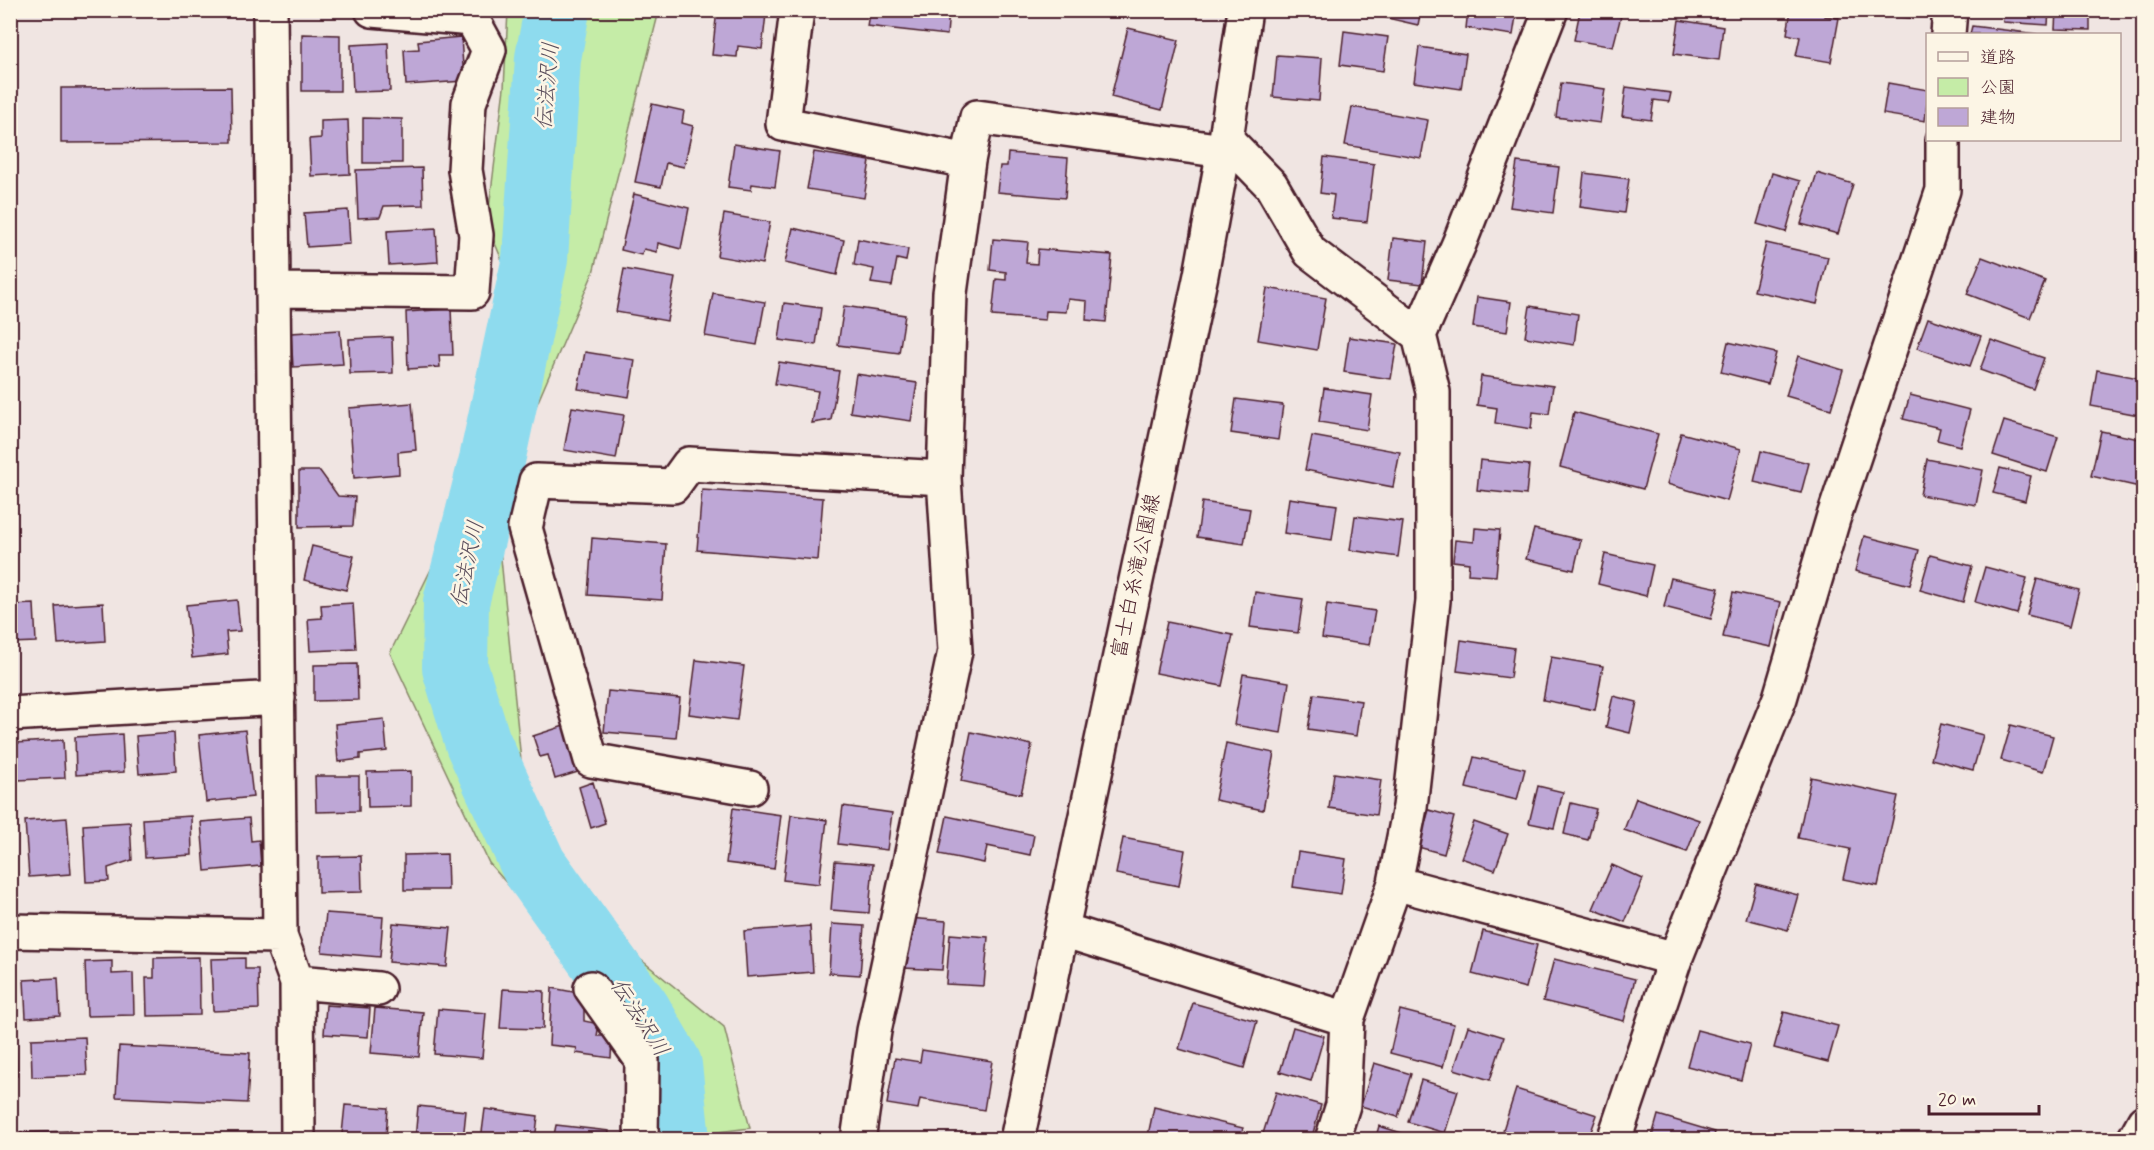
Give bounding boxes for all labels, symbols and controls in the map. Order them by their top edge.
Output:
legend [1926,33,2121,141]
water label: 伝法沢川 [530,41,566,131]
text: 道路 [1980,46,2016,70]
text: 公園 [1980,76,2016,100]
text: 建物 [1980,106,2016,130]
street label: 富士白糸滝公園線 [1105,491,1167,661]
water label: 伝法沢川 [445,518,491,610]
water label: 伝法沢川 [603,973,675,1063]
scale bar [1929,1078,2038,1116]
text: 20 m [1938,1088,1976,1112]

